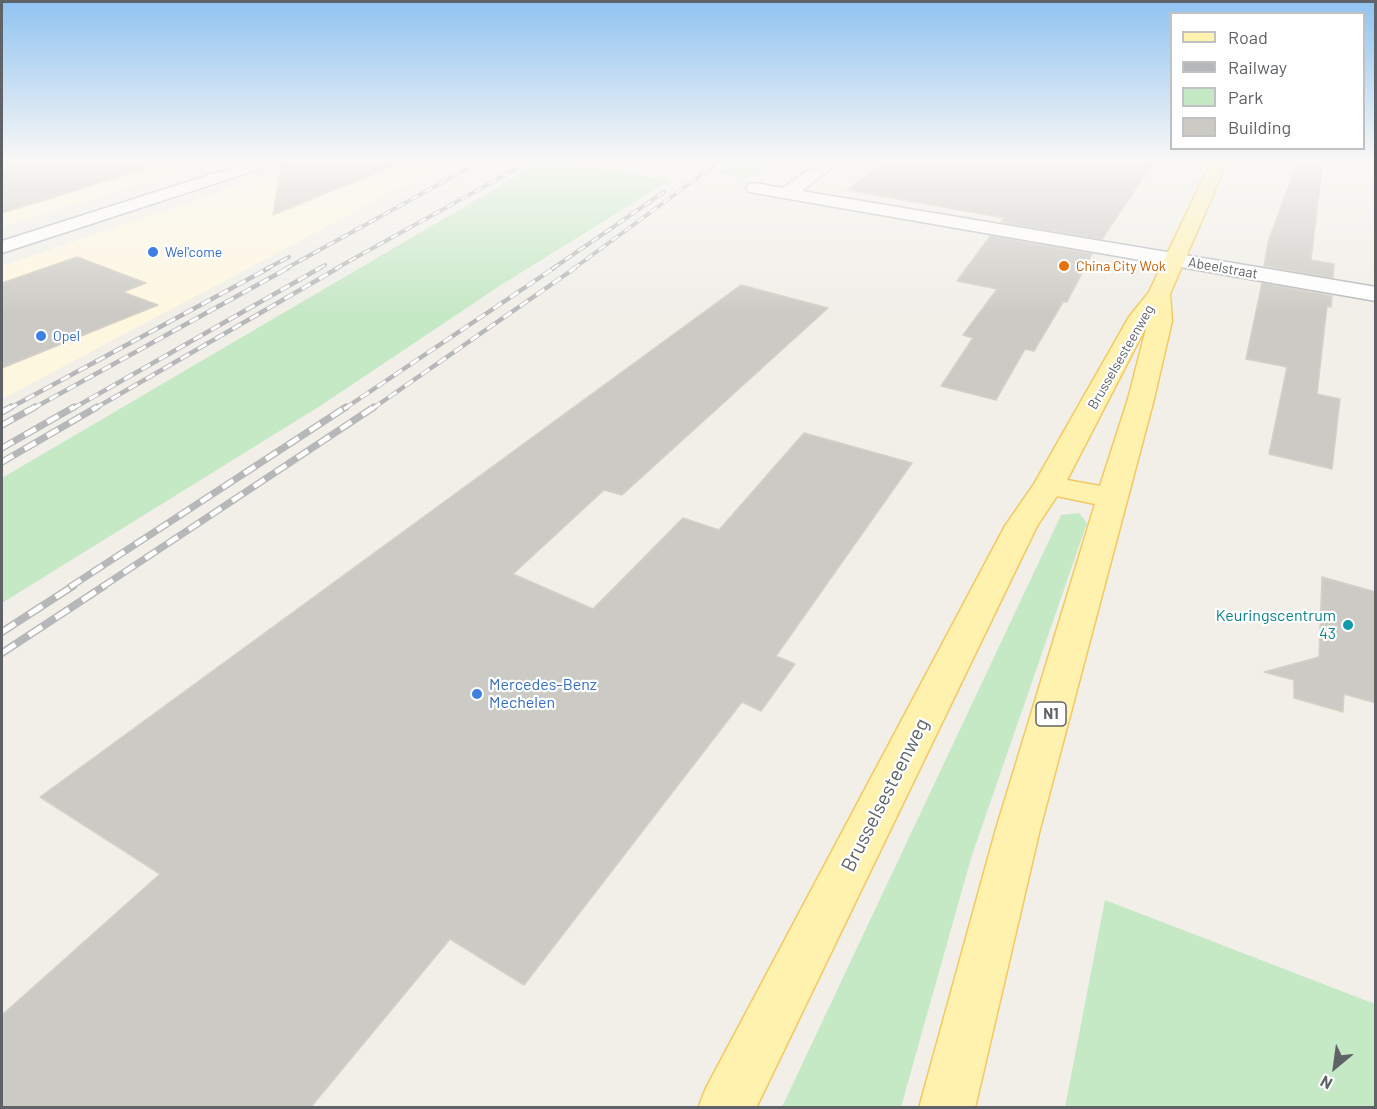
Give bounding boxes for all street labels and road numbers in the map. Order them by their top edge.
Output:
street label: Abeelstraat [1187,254,1259,282]
street label: Brusselsesteenweg [1084,302,1158,412]
road number: N1 [1036,702,1066,726]
street label: Brusselsesteenweg [836,714,934,876]

